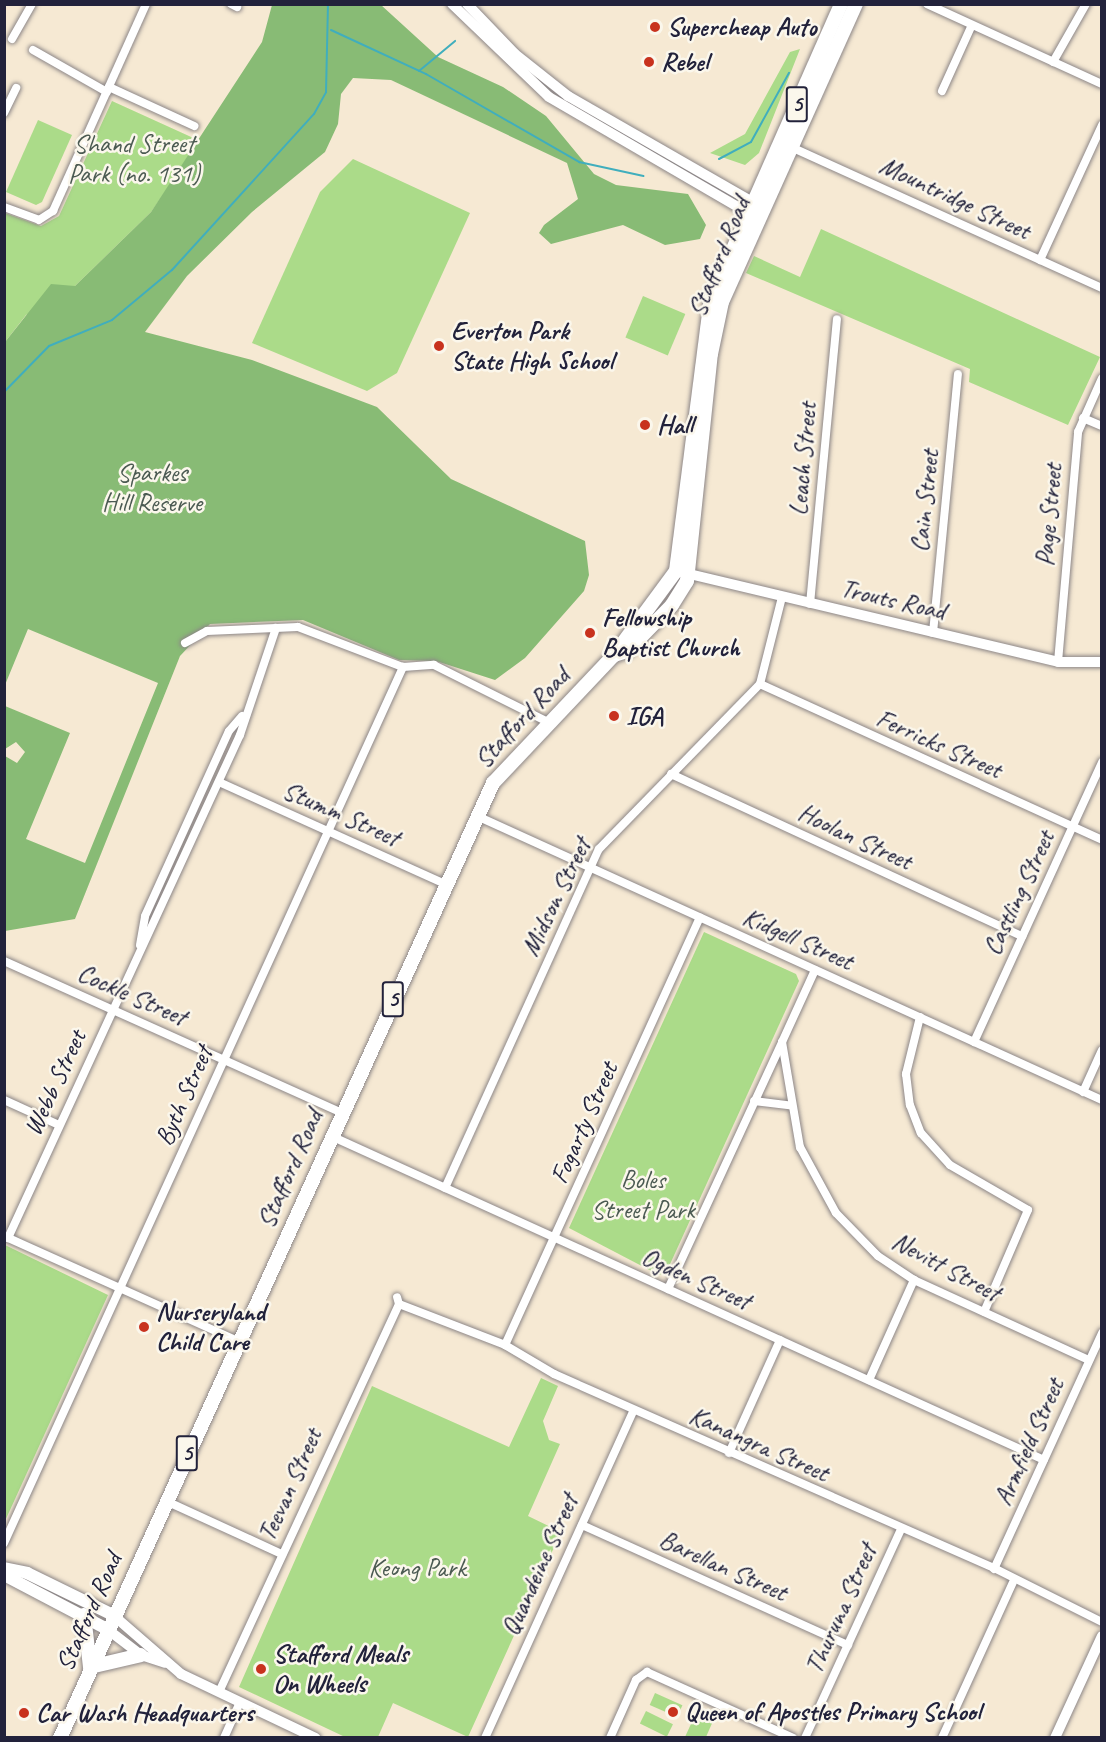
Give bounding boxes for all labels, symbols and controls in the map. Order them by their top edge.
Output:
place label: Supercheap Auto [667,11,816,43]
marker: Supercheap Auto [648,20,662,34]
place label: Rebel [661,46,708,78]
marker: Rebel [642,55,656,69]
road number: 5 [785,83,809,125]
park label: Shand Street Park (no. 131) [68,128,200,190]
street label: Mountridge Street [875,149,1035,247]
street label: Stafford Road [681,193,757,321]
place label: Everton Park State High School [451,315,614,376]
marker: Everton Park State High School [432,339,446,353]
street label: Leach Street [782,401,824,517]
place label: Hall [657,409,693,441]
marker: Hall [638,418,652,432]
street label: Cain Street [904,448,946,554]
park label: Sparkes Hill Reserve [102,457,202,518]
street label: Page Street [1029,462,1069,568]
street label: Trouts Road [838,573,948,627]
place label: Fellowship Baptist Church [602,602,741,664]
marker: Fellowship Baptist Church [583,626,597,640]
street label: Stafford Road [468,662,576,774]
place label: IGA [626,700,663,732]
street label: Ferricks Street [871,702,1007,786]
marker: IGA [607,709,621,723]
street label: Stumm Street [278,774,404,854]
street label: Hoolan Street [793,797,917,877]
street label: Castling Street [977,826,1061,960]
street label: Midson Street [514,833,598,961]
street label: Kidgell Street [738,901,858,977]
street label: Cockle Street [73,957,191,1033]
road number: 5 [381,978,405,1020]
street label: Webb Street [17,1025,93,1141]
street label: Byth Street [148,1041,220,1151]
street label: Fogarty Street [543,1057,625,1189]
street label: Stafford Road [250,1106,330,1232]
park label: Boles Street Park [591,1164,695,1226]
street label: Nevitt Street [887,1226,1005,1308]
street label: Ogden Street [637,1241,755,1317]
place label: Nurseryland Child Care [156,1296,265,1358]
marker: Nurseryland Child Care [137,1320,151,1334]
street label: Armfield Street [987,1374,1071,1510]
street label: Kanangra Street [684,1399,834,1489]
street label: Teevan Street [251,1424,329,1546]
road number: 5 [175,1432,199,1474]
street label: Quandeine Street [495,1490,585,1640]
street label: Barellan Street [654,1524,792,1608]
street label: Thuruna Street [799,1539,883,1679]
street label: Stafford Road [49,1549,129,1675]
park label: Keong Park [368,1552,466,1584]
place label: Stafford Meals On Wheels [273,1638,407,1700]
marker: Stafford Meals On Wheels [254,1662,268,1676]
place label: Queen of Apostles Primary School [685,1696,981,1728]
place label: Car Wash Headquarters [36,1697,254,1729]
marker: Queen of Apostles Primary School [666,1705,680,1719]
marker: Car Wash Headquarters [17,1706,31,1720]

